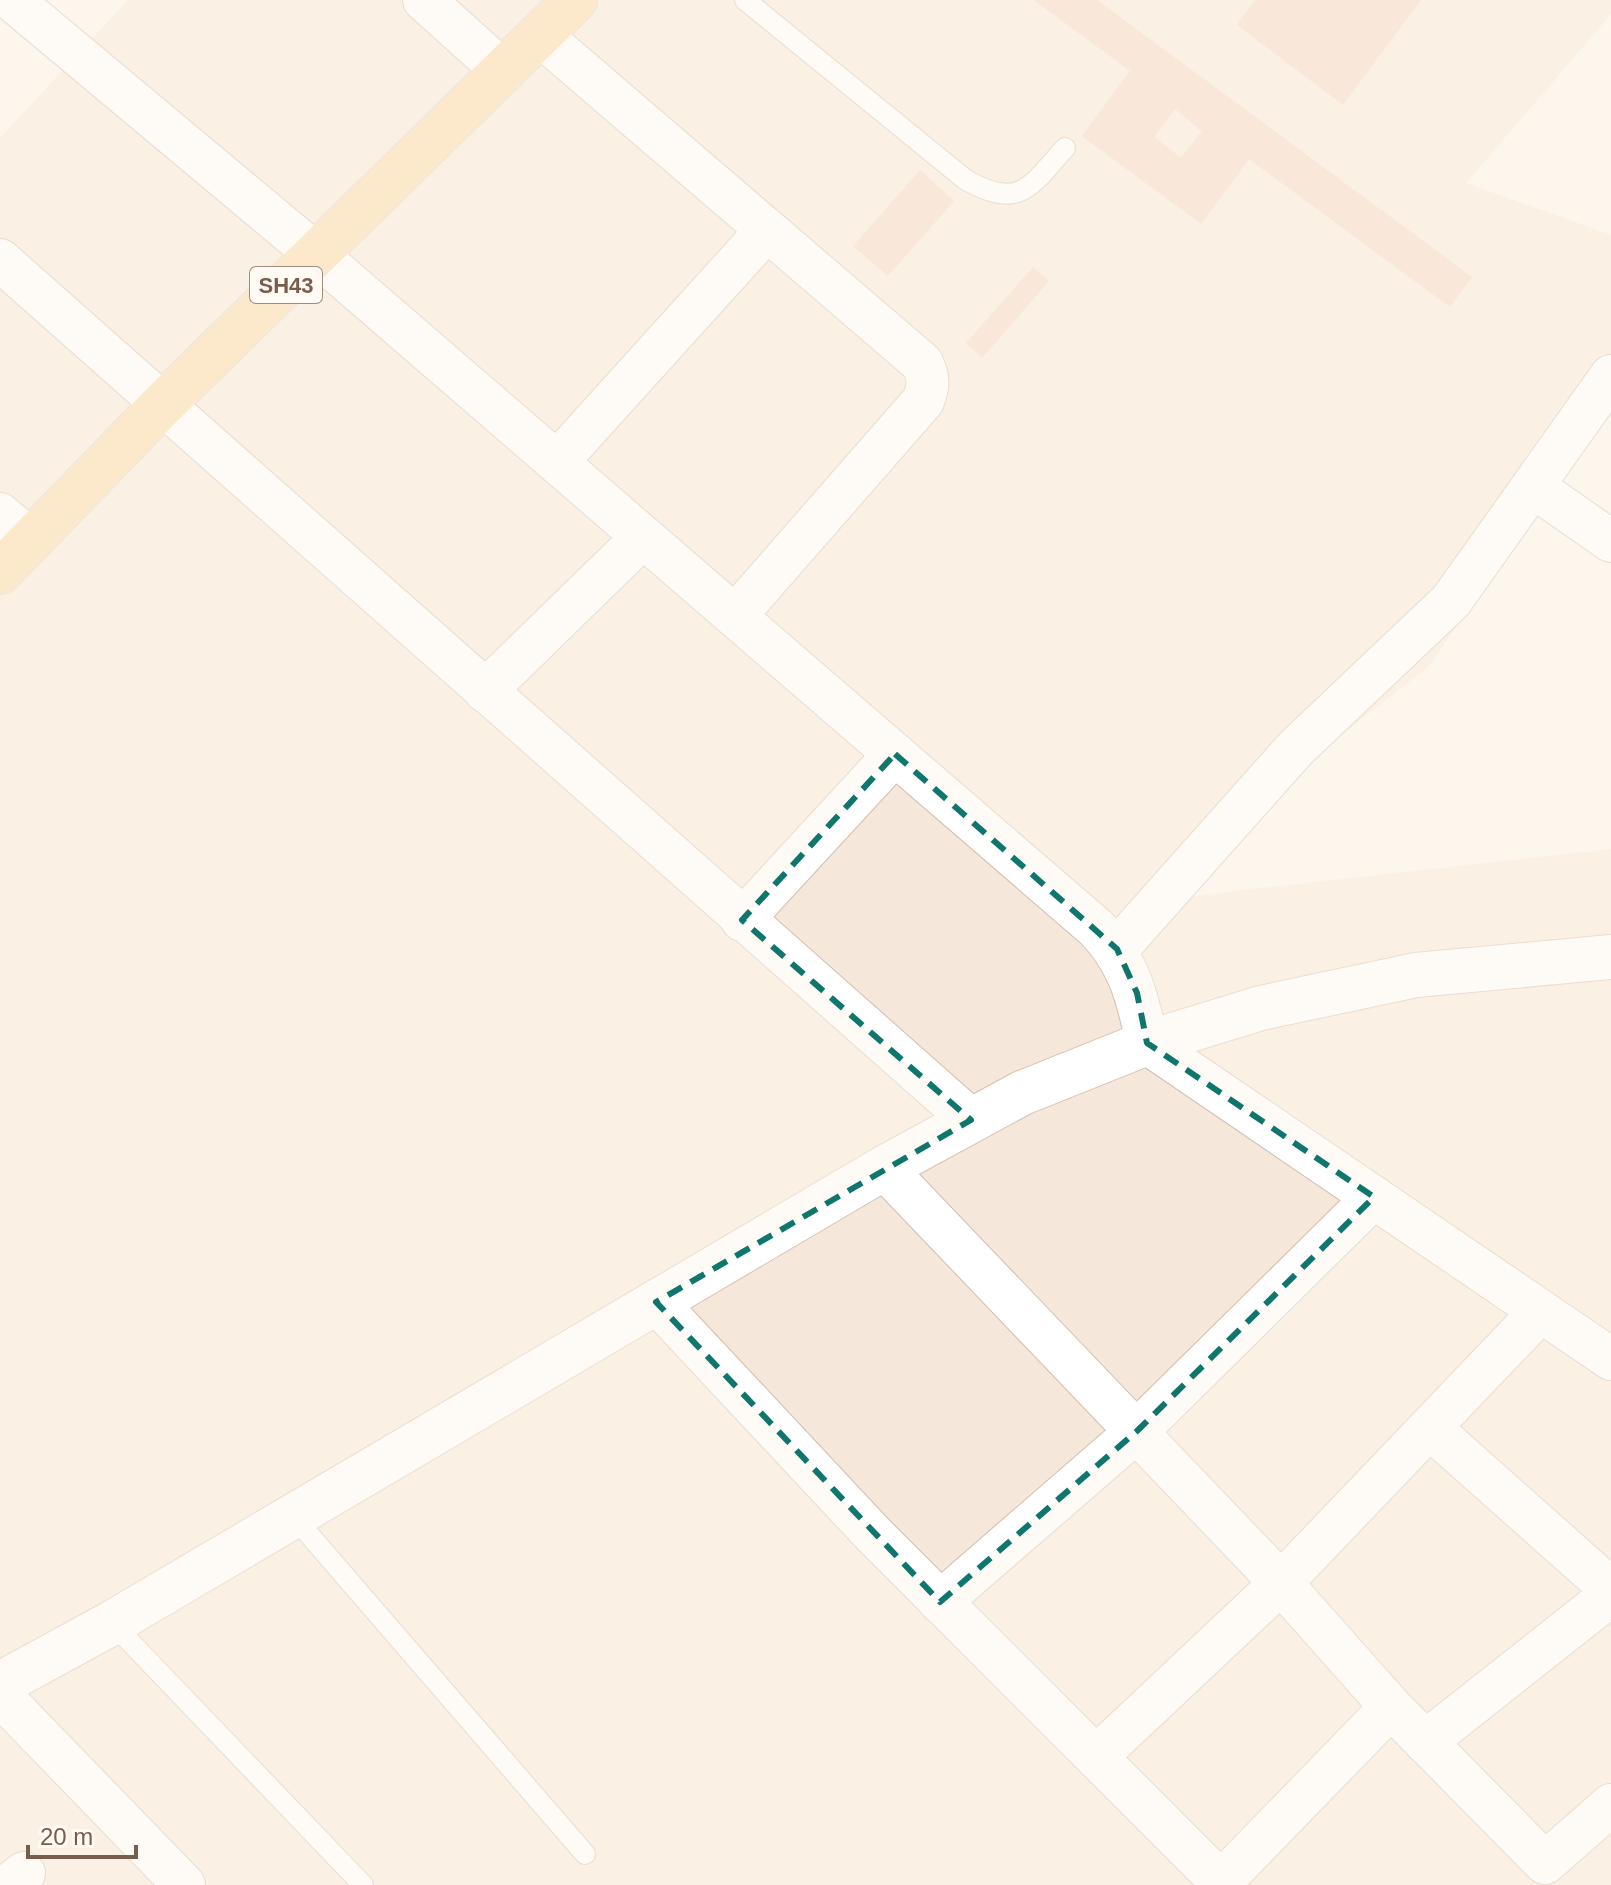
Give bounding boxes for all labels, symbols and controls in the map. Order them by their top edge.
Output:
road number: SH43 [250,267,322,303]
scale bar [28,1809,136,1859]
text: 20 m [40,1823,93,1850]

